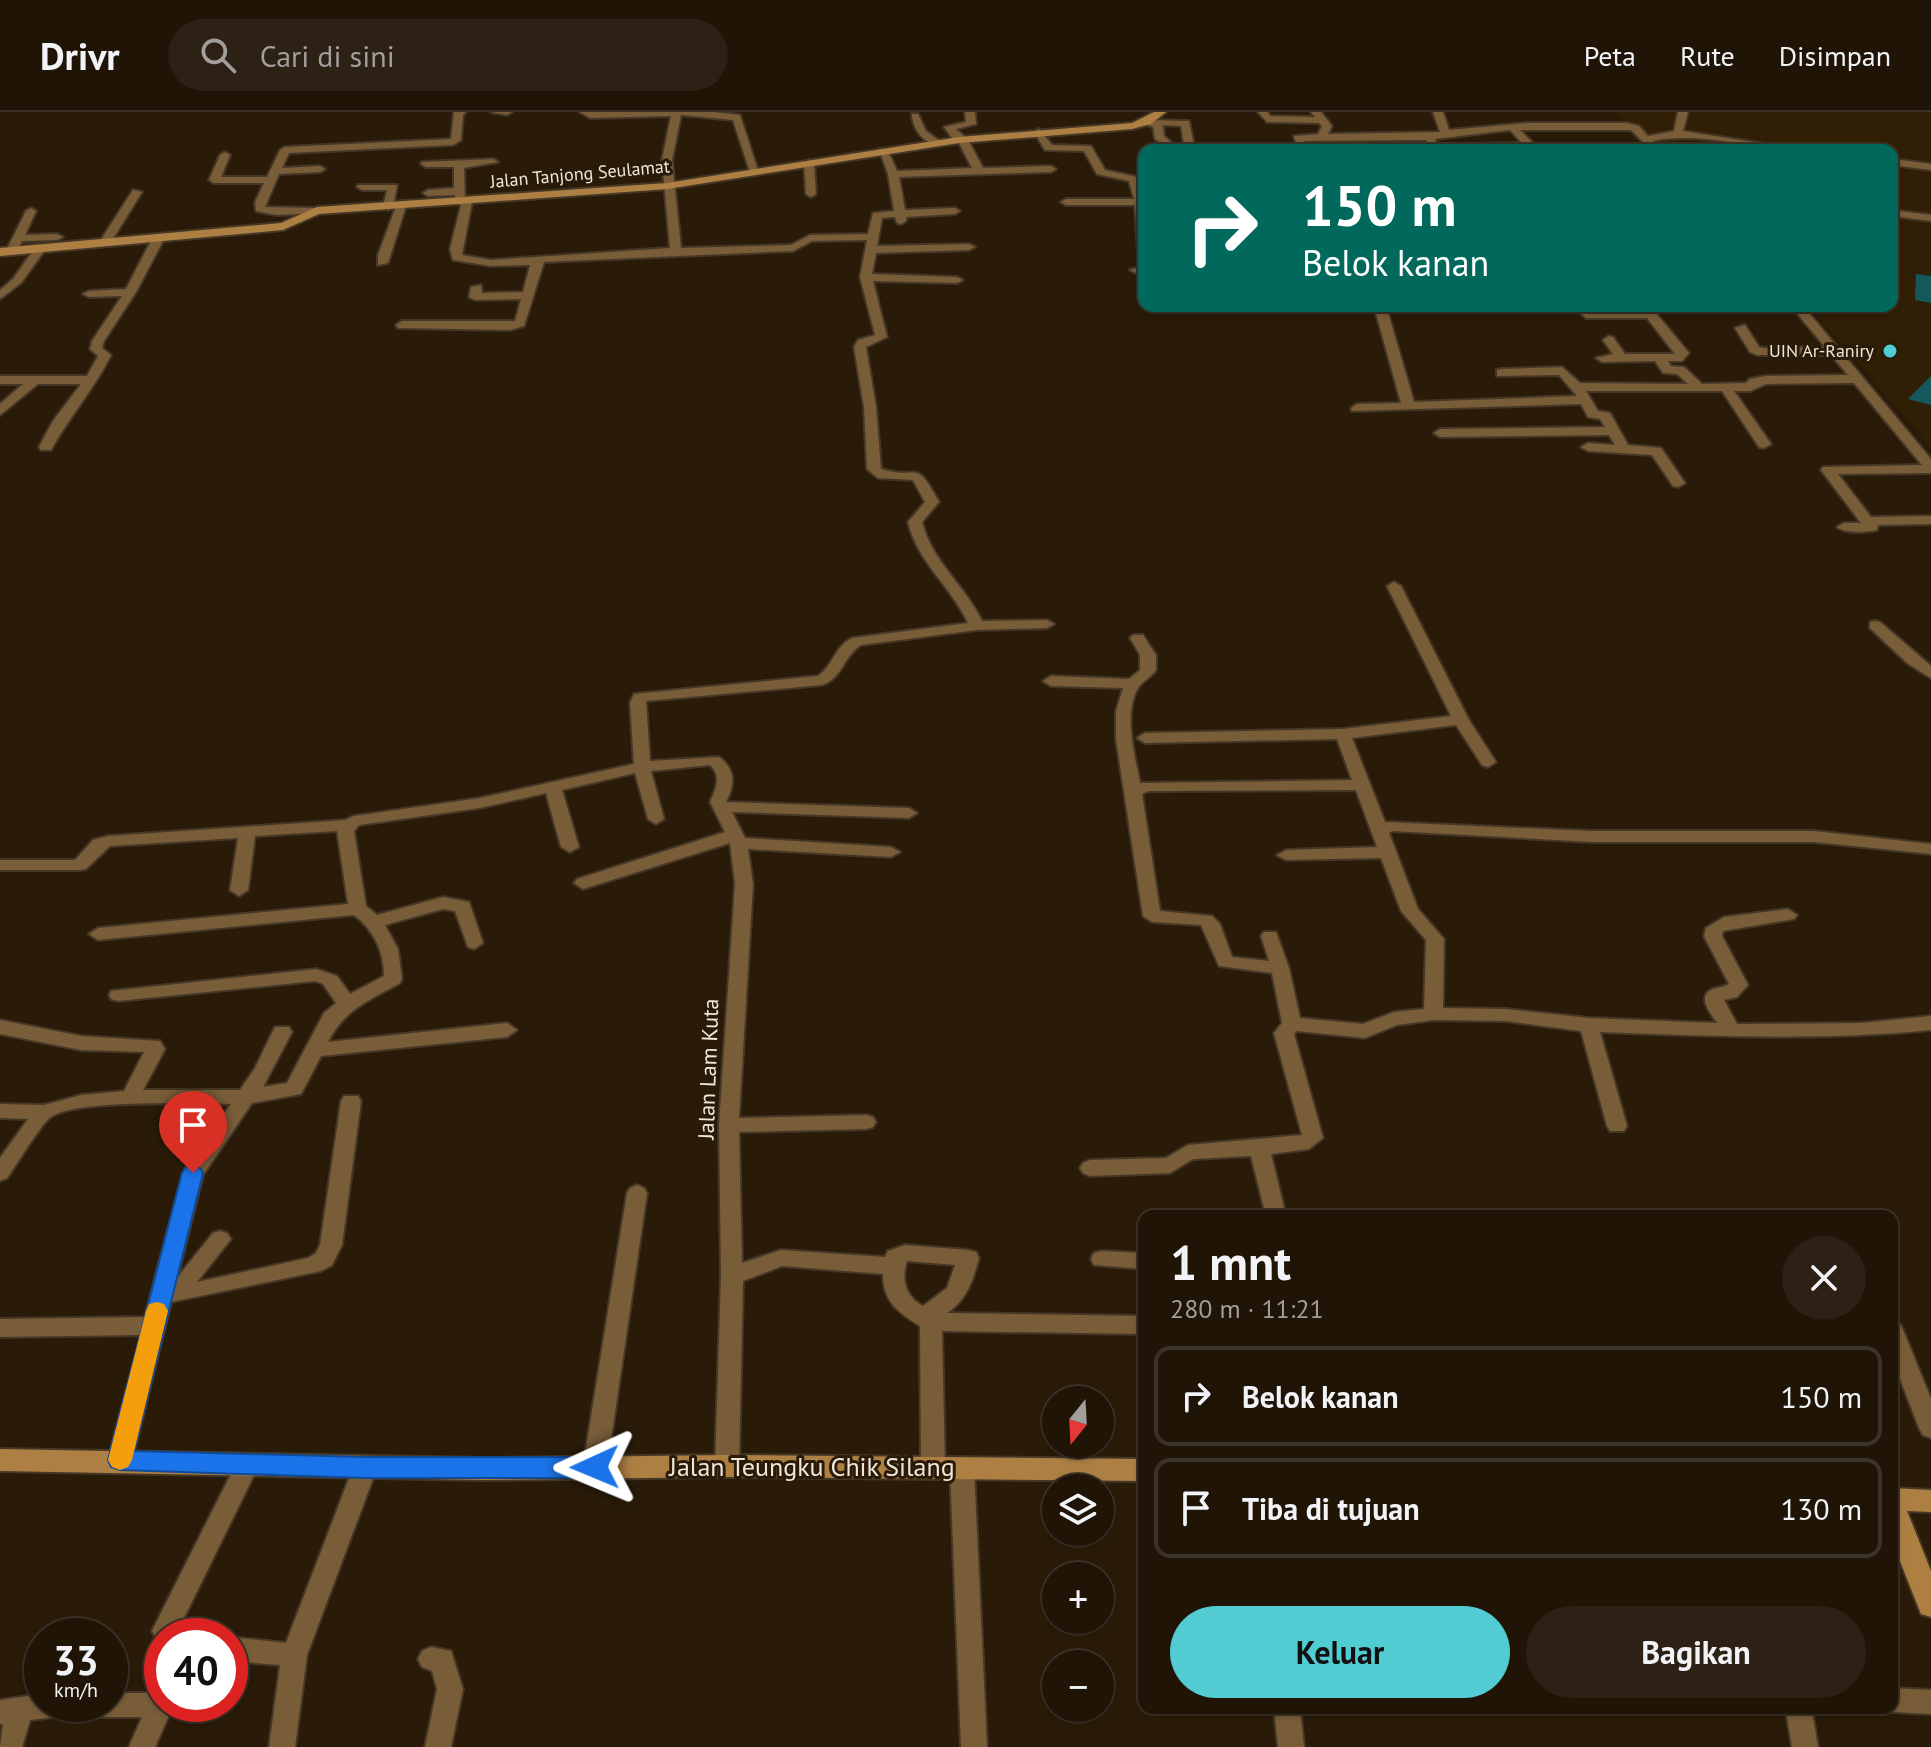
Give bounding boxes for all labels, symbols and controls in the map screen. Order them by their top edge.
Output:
search box [168,19,728,91]
text: Drivr [40,31,120,80]
icon: search [196,33,240,77]
text: Cari di sini [260,36,395,75]
text: Peta [1584,37,1636,74]
text: Rute [1680,37,1735,74]
text: Disimpan [1779,37,1891,74]
street label: Jalan Tanjong Seulamat [488,154,671,193]
text: 150 m [1302,169,1457,241]
icon: right [1170,176,1274,280]
text: Belok kanan [1302,239,1489,286]
place label: UIN Ar-Raniry [1769,339,1875,362]
marker: UIN Ar-Raniry [1881,342,1899,360]
street label: Jalan Lam Kuta [692,998,724,1141]
pin [159,1091,227,1173]
icon: arrive [171,1103,215,1147]
text: 1 mnt [1170,1231,1291,1293]
button: close [1782,1236,1866,1320]
text: 280 m · 11:21 [1170,1292,1324,1325]
icon: right [1174,1374,1218,1418]
text: Belok kanan [1242,1377,1399,1416]
text: 150 m [1781,1377,1862,1416]
north arrow [1042,1386,1114,1458]
map controls [1042,1386,1114,1722]
position arrow [553,1425,637,1509]
street label: Jalan Teungku Chik Silang [668,1450,955,1483]
button: layers [1042,1474,1114,1546]
icon: arrive [1174,1486,1218,1530]
text: Tiba di tujuan [1242,1489,1420,1528]
text: 130 m [1781,1489,1862,1528]
button: + [1042,1562,1114,1634]
button: Keluar [1170,1606,1510,1698]
button: Bagikan [1526,1606,1866,1698]
speed limit sign: 40 [144,1618,248,1722]
text: 33 [53,1634,99,1686]
button: − [1042,1650,1114,1722]
text: km/h [54,1677,98,1703]

